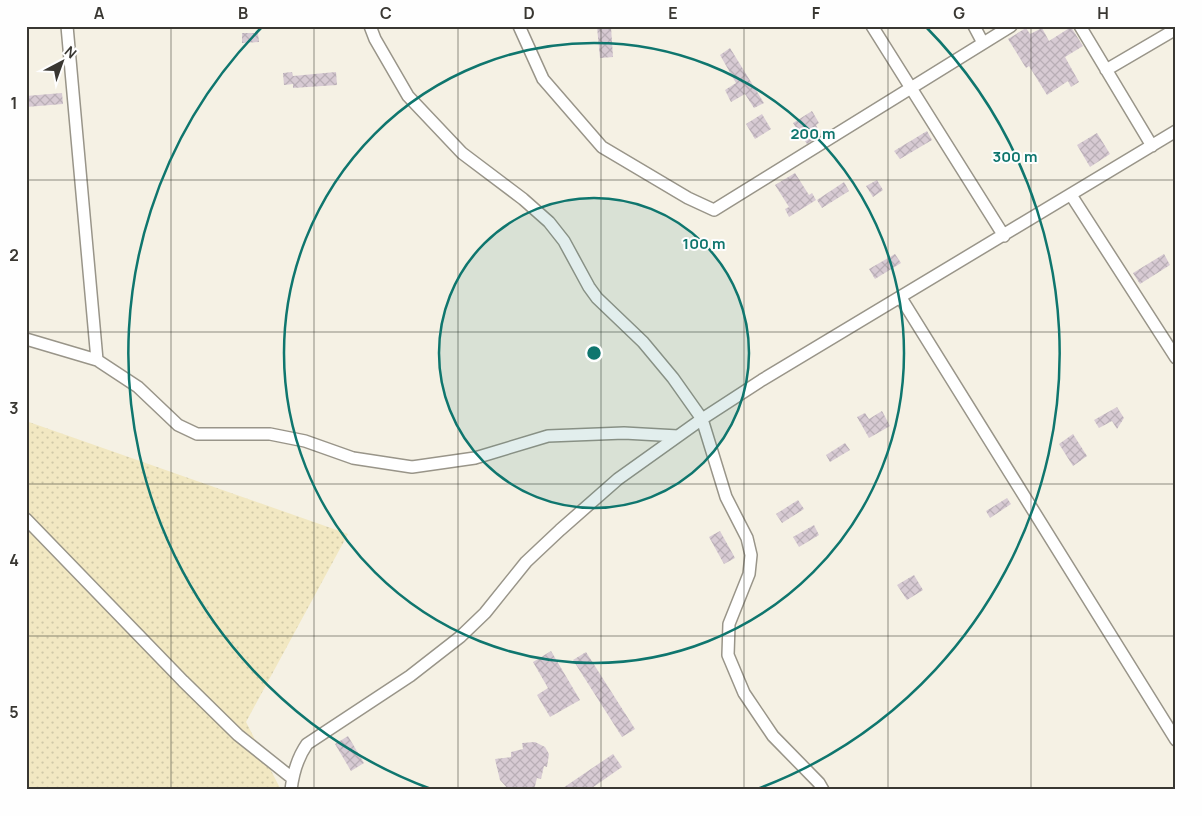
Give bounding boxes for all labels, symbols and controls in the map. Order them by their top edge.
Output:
text: A [94,2,105,24]
text: B [238,2,248,24]
text: C [380,2,392,24]
text: D [523,2,535,24]
text: E [668,2,678,24]
text: F [812,2,821,24]
text: G [953,2,965,24]
text: H [1097,2,1109,24]
north arrow [38,38,88,88]
text: N [61,41,81,62]
text: 1 [10,92,18,114]
text: 200 m [790,123,836,144]
text: 300 m [993,146,1037,167]
text: 100 m [683,233,725,254]
text: 2 [9,244,19,266]
centre of rings [585,344,603,362]
text: 3 [9,397,19,419]
text: 4 [9,549,19,571]
text: 5 [9,701,19,723]

